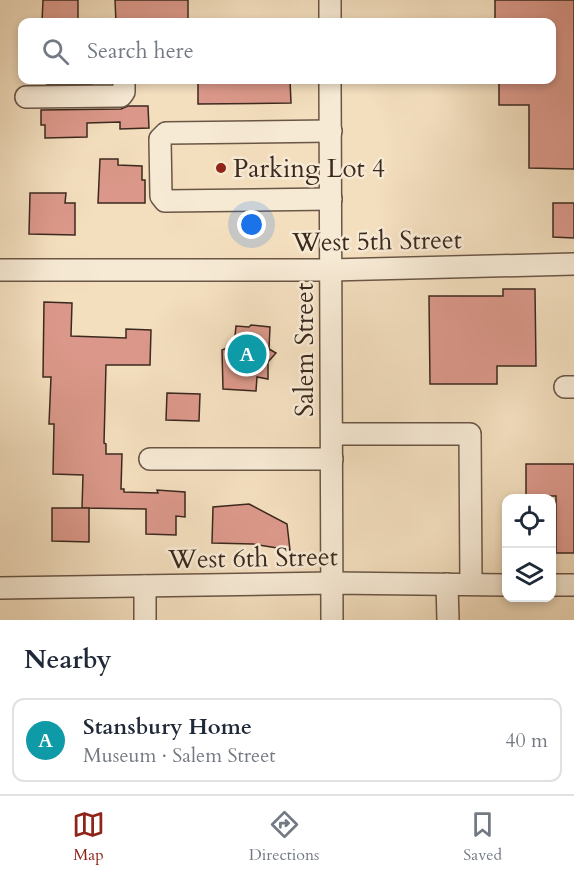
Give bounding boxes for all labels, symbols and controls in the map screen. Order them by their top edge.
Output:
search box [18,18,556,84]
icon: search [39,35,72,68]
text: Search here [87,36,194,66]
place label: Parking Lot 4 [233,151,385,186]
marker: Parking Lot 4 [214,161,228,175]
your location [237,210,266,239]
street label: West 5th Street [291,222,462,260]
street label: Salem Street [287,283,322,417]
pin: A [228,332,266,376]
map controls [502,494,556,602]
button: locate [502,494,556,548]
street label: West 6th Street [167,539,338,577]
button: layers [502,548,556,602]
text: Nearby [24,642,112,677]
text: Stansbury Home [83,712,252,742]
text: A [38,727,53,754]
text: 40 m [505,727,548,754]
text: Museum · Salem Street [83,742,276,769]
tab: Map [72,808,105,866]
tab: Directions [249,808,319,866]
tab: Saved [463,808,502,866]

